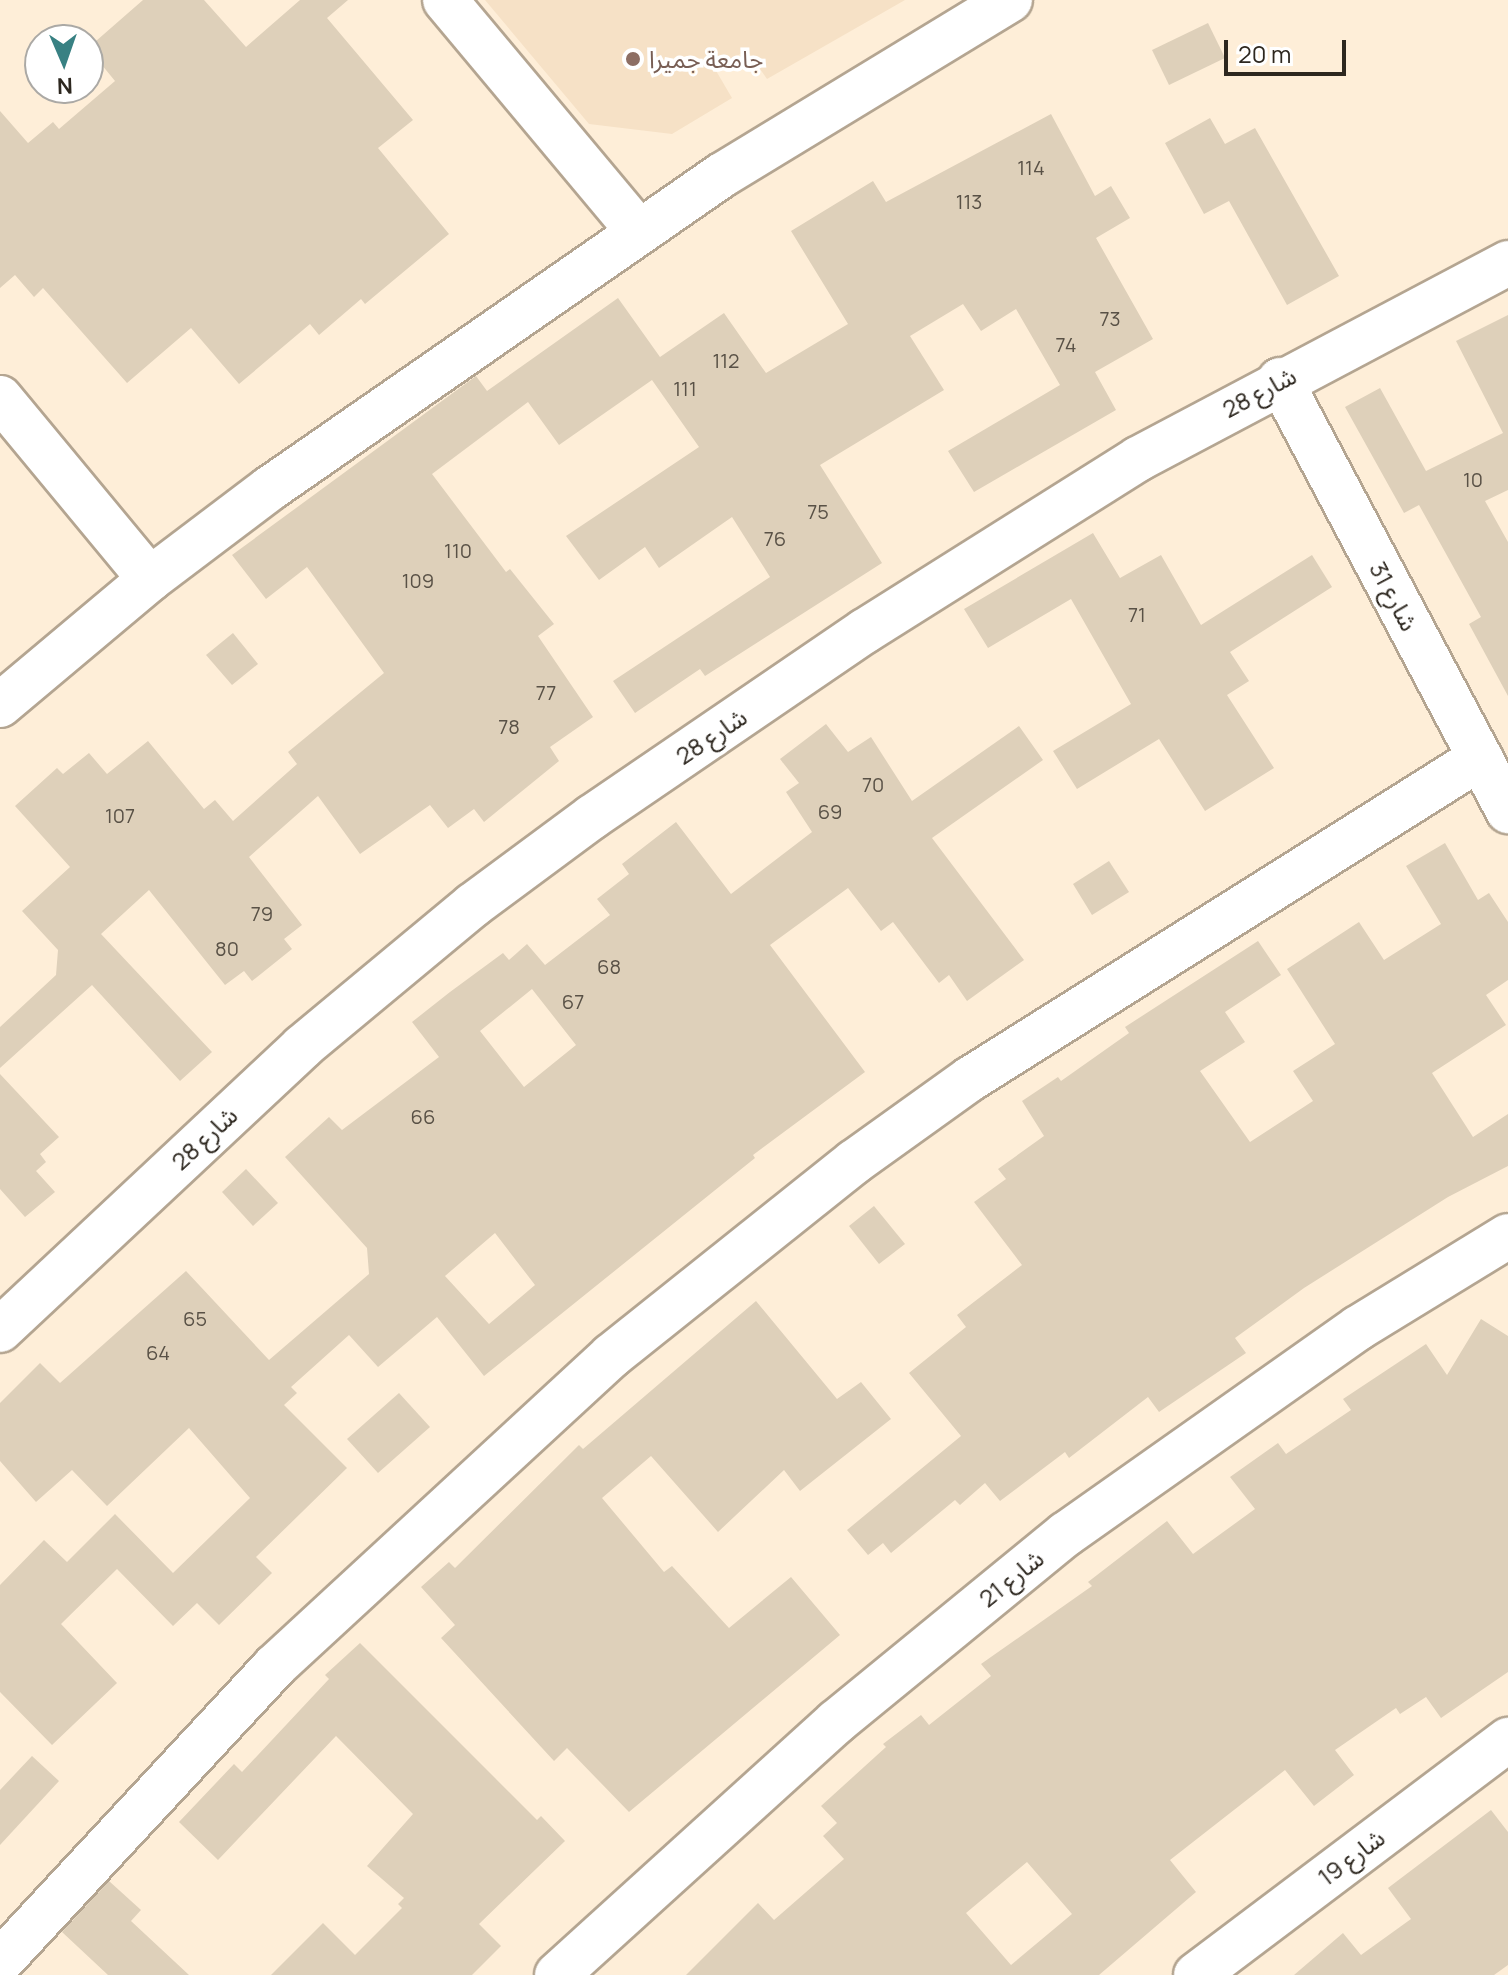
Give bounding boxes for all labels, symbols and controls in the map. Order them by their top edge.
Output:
north arrow [24,24,104,104]
scale bar [1228,24,1350,74]
text: 20 m [1238,37,1291,70]
place label: جامعة جميرا [649,45,763,73]
marker: جامعة جميرا [624,50,642,68]
text: N [56,71,73,101]
house number: 114 [1017,155,1045,179]
house number: 113 [956,189,982,213]
house number: 73 [1099,306,1121,330]
house number: 74 [1055,332,1077,356]
house number: 112 [713,348,739,372]
street label: شارع 28 [1217,361,1301,423]
house number: 111 [673,376,697,400]
house number: 10 [1463,467,1483,491]
house number: 75 [807,499,829,523]
house number: 76 [764,526,786,550]
house number: 110 [444,538,472,562]
street label: شارع 31 [1364,556,1424,636]
house number: 109 [402,568,434,592]
house number: 71 [1128,602,1146,626]
house number: 77 [536,680,556,704]
street label: شارع 28 [670,702,752,770]
house number: 78 [498,714,520,738]
house number: 70 [862,772,884,796]
house number: 69 [818,799,842,823]
house number: 107 [105,803,135,827]
house number: 79 [251,901,273,925]
house number: 80 [215,936,239,960]
house number: 68 [597,954,621,978]
house number: 67 [562,989,584,1013]
street label: شارع 28 [165,1100,243,1176]
house number: 66 [411,1104,435,1128]
house number: 65 [183,1306,207,1330]
house number: 64 [146,1340,170,1364]
street label: شارع 21 [973,1543,1049,1613]
street label: شارع 19 [1312,1823,1390,1891]

